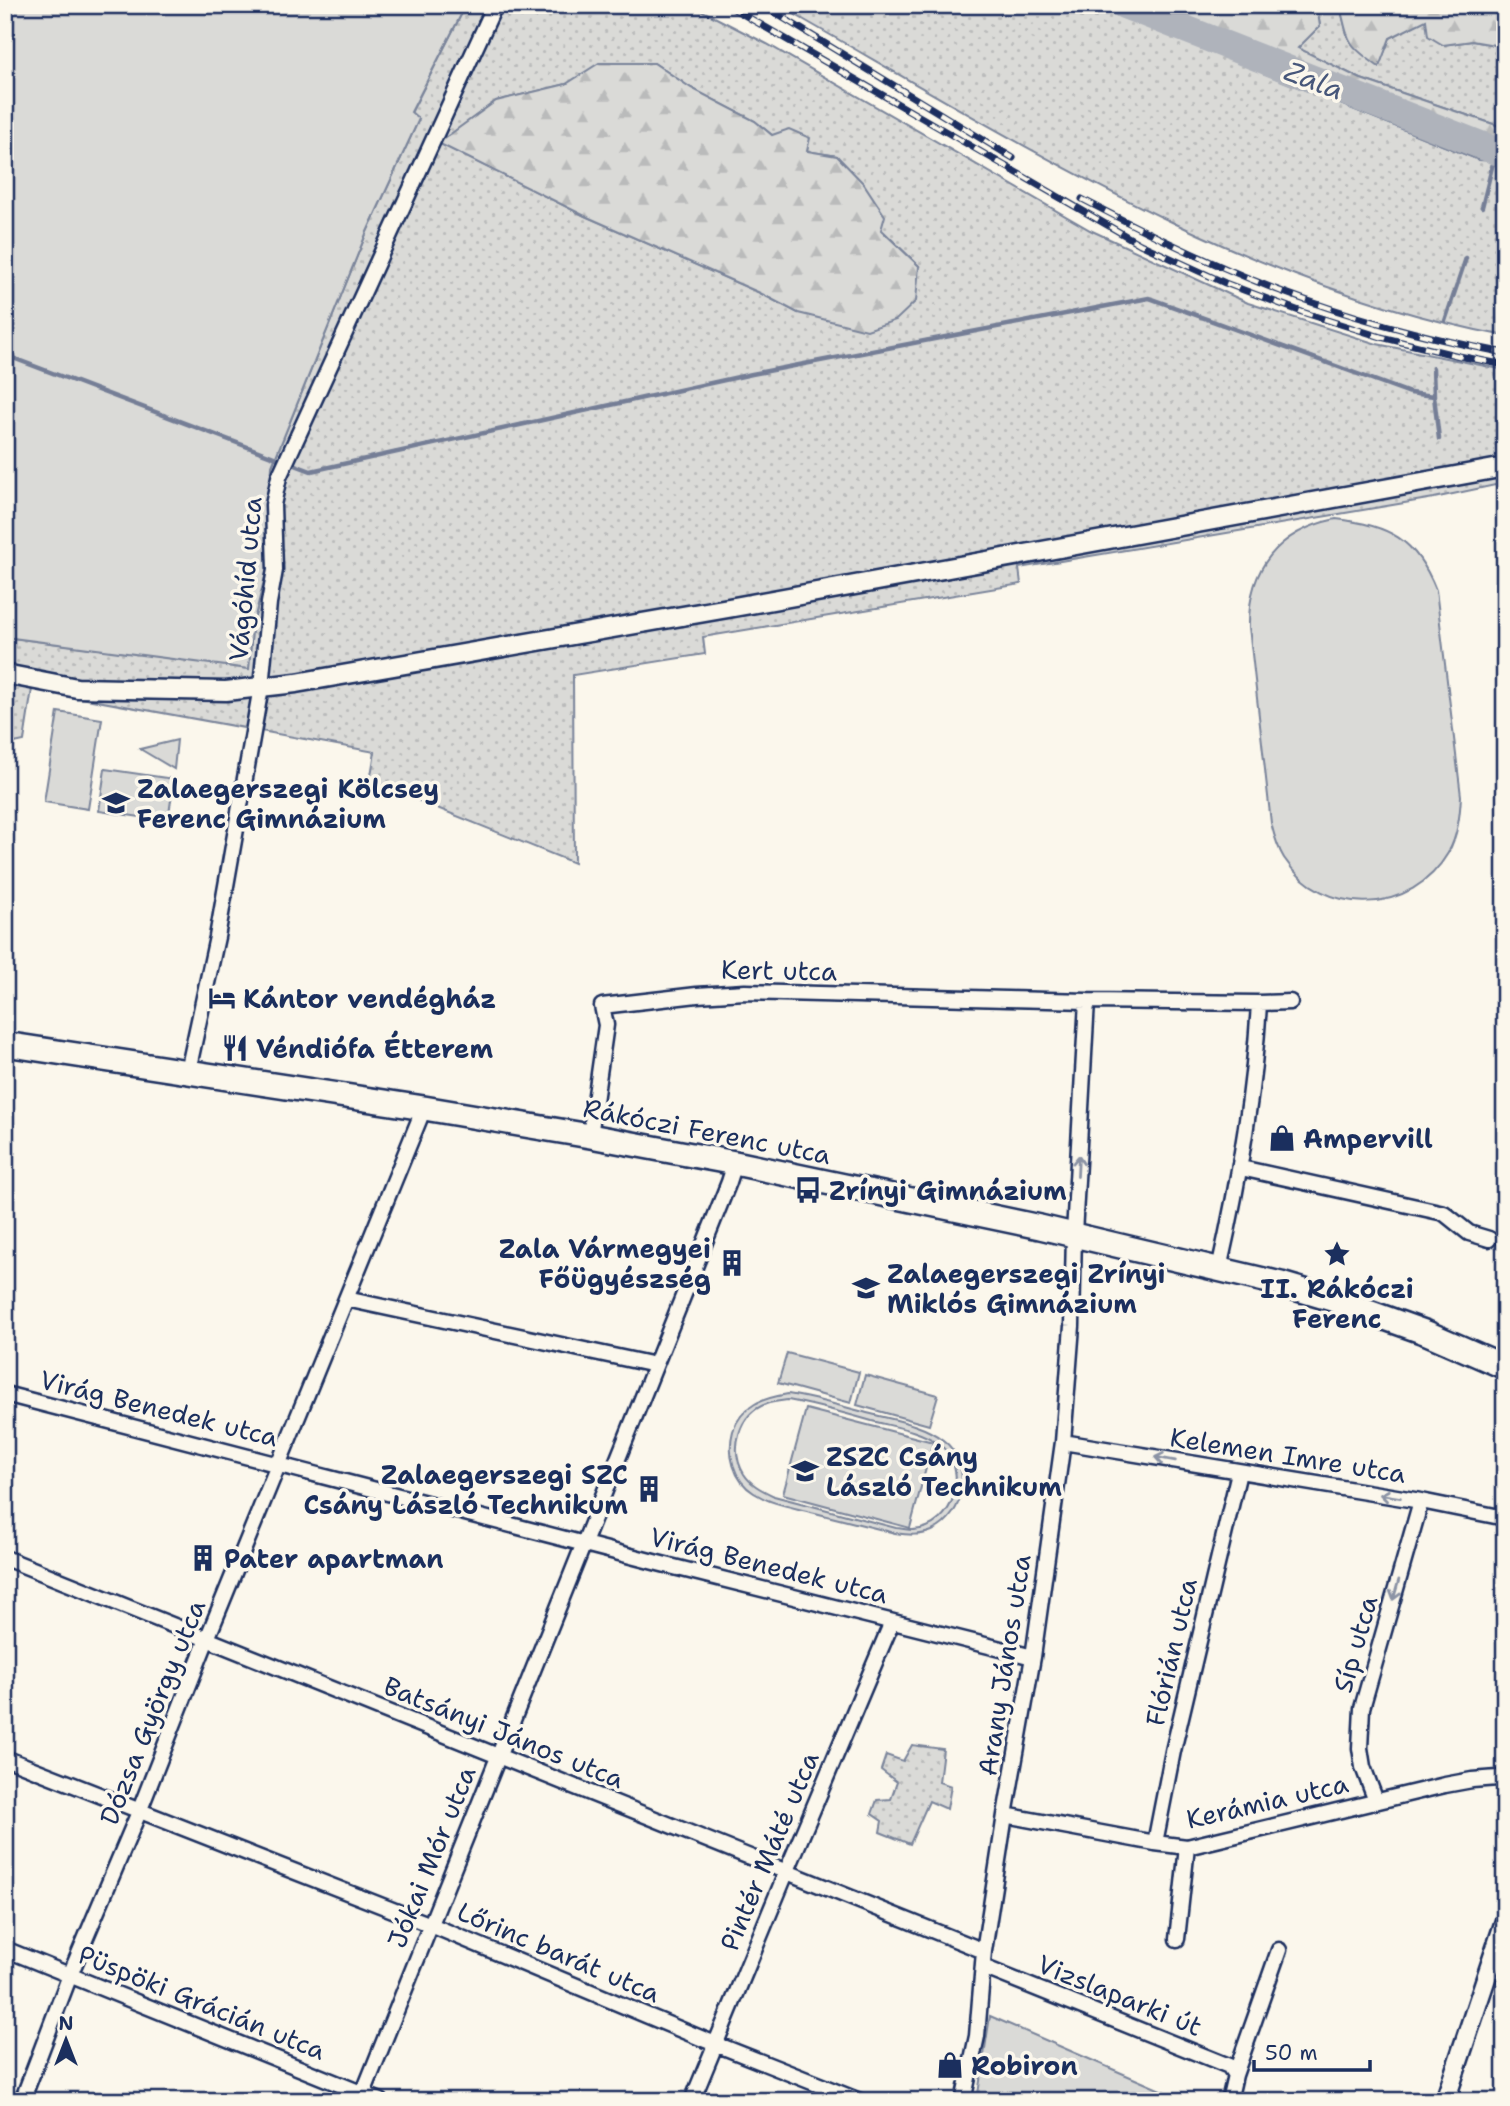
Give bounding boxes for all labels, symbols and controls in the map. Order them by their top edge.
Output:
water label: Zala [1279,51,1349,109]
street label: Vágóhíd utca [220,495,270,663]
place label: Zalaegerszegi Kölcsey Ferenc Gimnázium [137,771,439,836]
school or university icon: Zalaegerszegi Kölcsey Ferenc Gimnázium [101,788,131,818]
street label: Kert utca [721,951,837,989]
place label: Kántor vendégház [243,981,496,1016]
hotel icon: Kántor vendégház [207,983,237,1013]
place label: Véndiófa Étterem [256,1030,493,1066]
restaurant icon: Véndiófa Étterem [220,1033,250,1063]
street label: Rákóczi Ferenc utca [580,1090,834,1172]
place label: Ampervill [1303,1121,1433,1156]
shop icon: Ampervill [1267,1123,1297,1153]
one-way arrow [1072,1155,1085,1178]
place label: Zrínyi Gimnázium [829,1173,1067,1208]
bus stop icon: Zrínyi Gimnázium [793,1175,823,1205]
place label: Zala Vármegyei Főügyészség [499,1231,711,1296]
place icon: II. Rákóczi Ferenc [1322,1239,1352,1269]
building icon: Zala Vármegyei Főügyészség [717,1248,747,1278]
place label: Zalaegerszegi Zrínyi Miklós Gimnázium [887,1256,1165,1321]
place label: II. Rákóczi Ferenc [1260,1271,1414,1336]
school or university icon: Zalaegerszegi Zrínyi Miklós Gimnázium [851,1273,881,1303]
street label: Virág Benedek utca [36,1361,282,1455]
street label: Kelemen Imre utca [1168,1419,1408,1491]
place label: ZSZC Csány László Technikum [826,1439,1062,1504]
one-way arrow [1154,1452,1177,1465]
school or university icon: ZSZC Csány László Technikum [790,1456,820,1486]
place label: Zalaegerszegi SZC Csány László Technikum [303,1457,628,1522]
building icon: Zalaegerszegi SZC Csány László Technikum [634,1474,664,1504]
one-way arrow [1379,1489,1401,1502]
street label: Virág Benedek utca [646,1518,892,1612]
place label: Pater apartman [224,1541,444,1576]
building icon: Pater apartman [188,1543,218,1573]
street label: Arany János utca [969,1552,1039,1778]
street label: Flórián utca [1137,1575,1205,1729]
one-way arrow [1388,1579,1401,1601]
street label: Síp utca [1324,1591,1386,1697]
street label: Dózsa György utca [91,1594,213,1830]
street label: Batsányi János utca [379,1668,629,1796]
street label: Pintér Máté utca [711,1746,827,1956]
street label: Jókai Mór utca [379,1761,483,1953]
street label: Kerámia utca [1183,1765,1351,1837]
street label: Lőrinc barát utca [452,1893,666,2011]
street label: Püspöki Grácián utca [73,1936,331,2068]
street label: Vizslaparki út [1033,1946,1207,2044]
north arrow [32,2004,102,2074]
text: N [58,2011,74,2036]
scale bar [1254,2029,1370,2073]
text: 50 m [1265,2039,1318,2067]
place label: Robiron [971,2048,1078,2083]
shop icon: Robiron [935,2050,965,2080]

